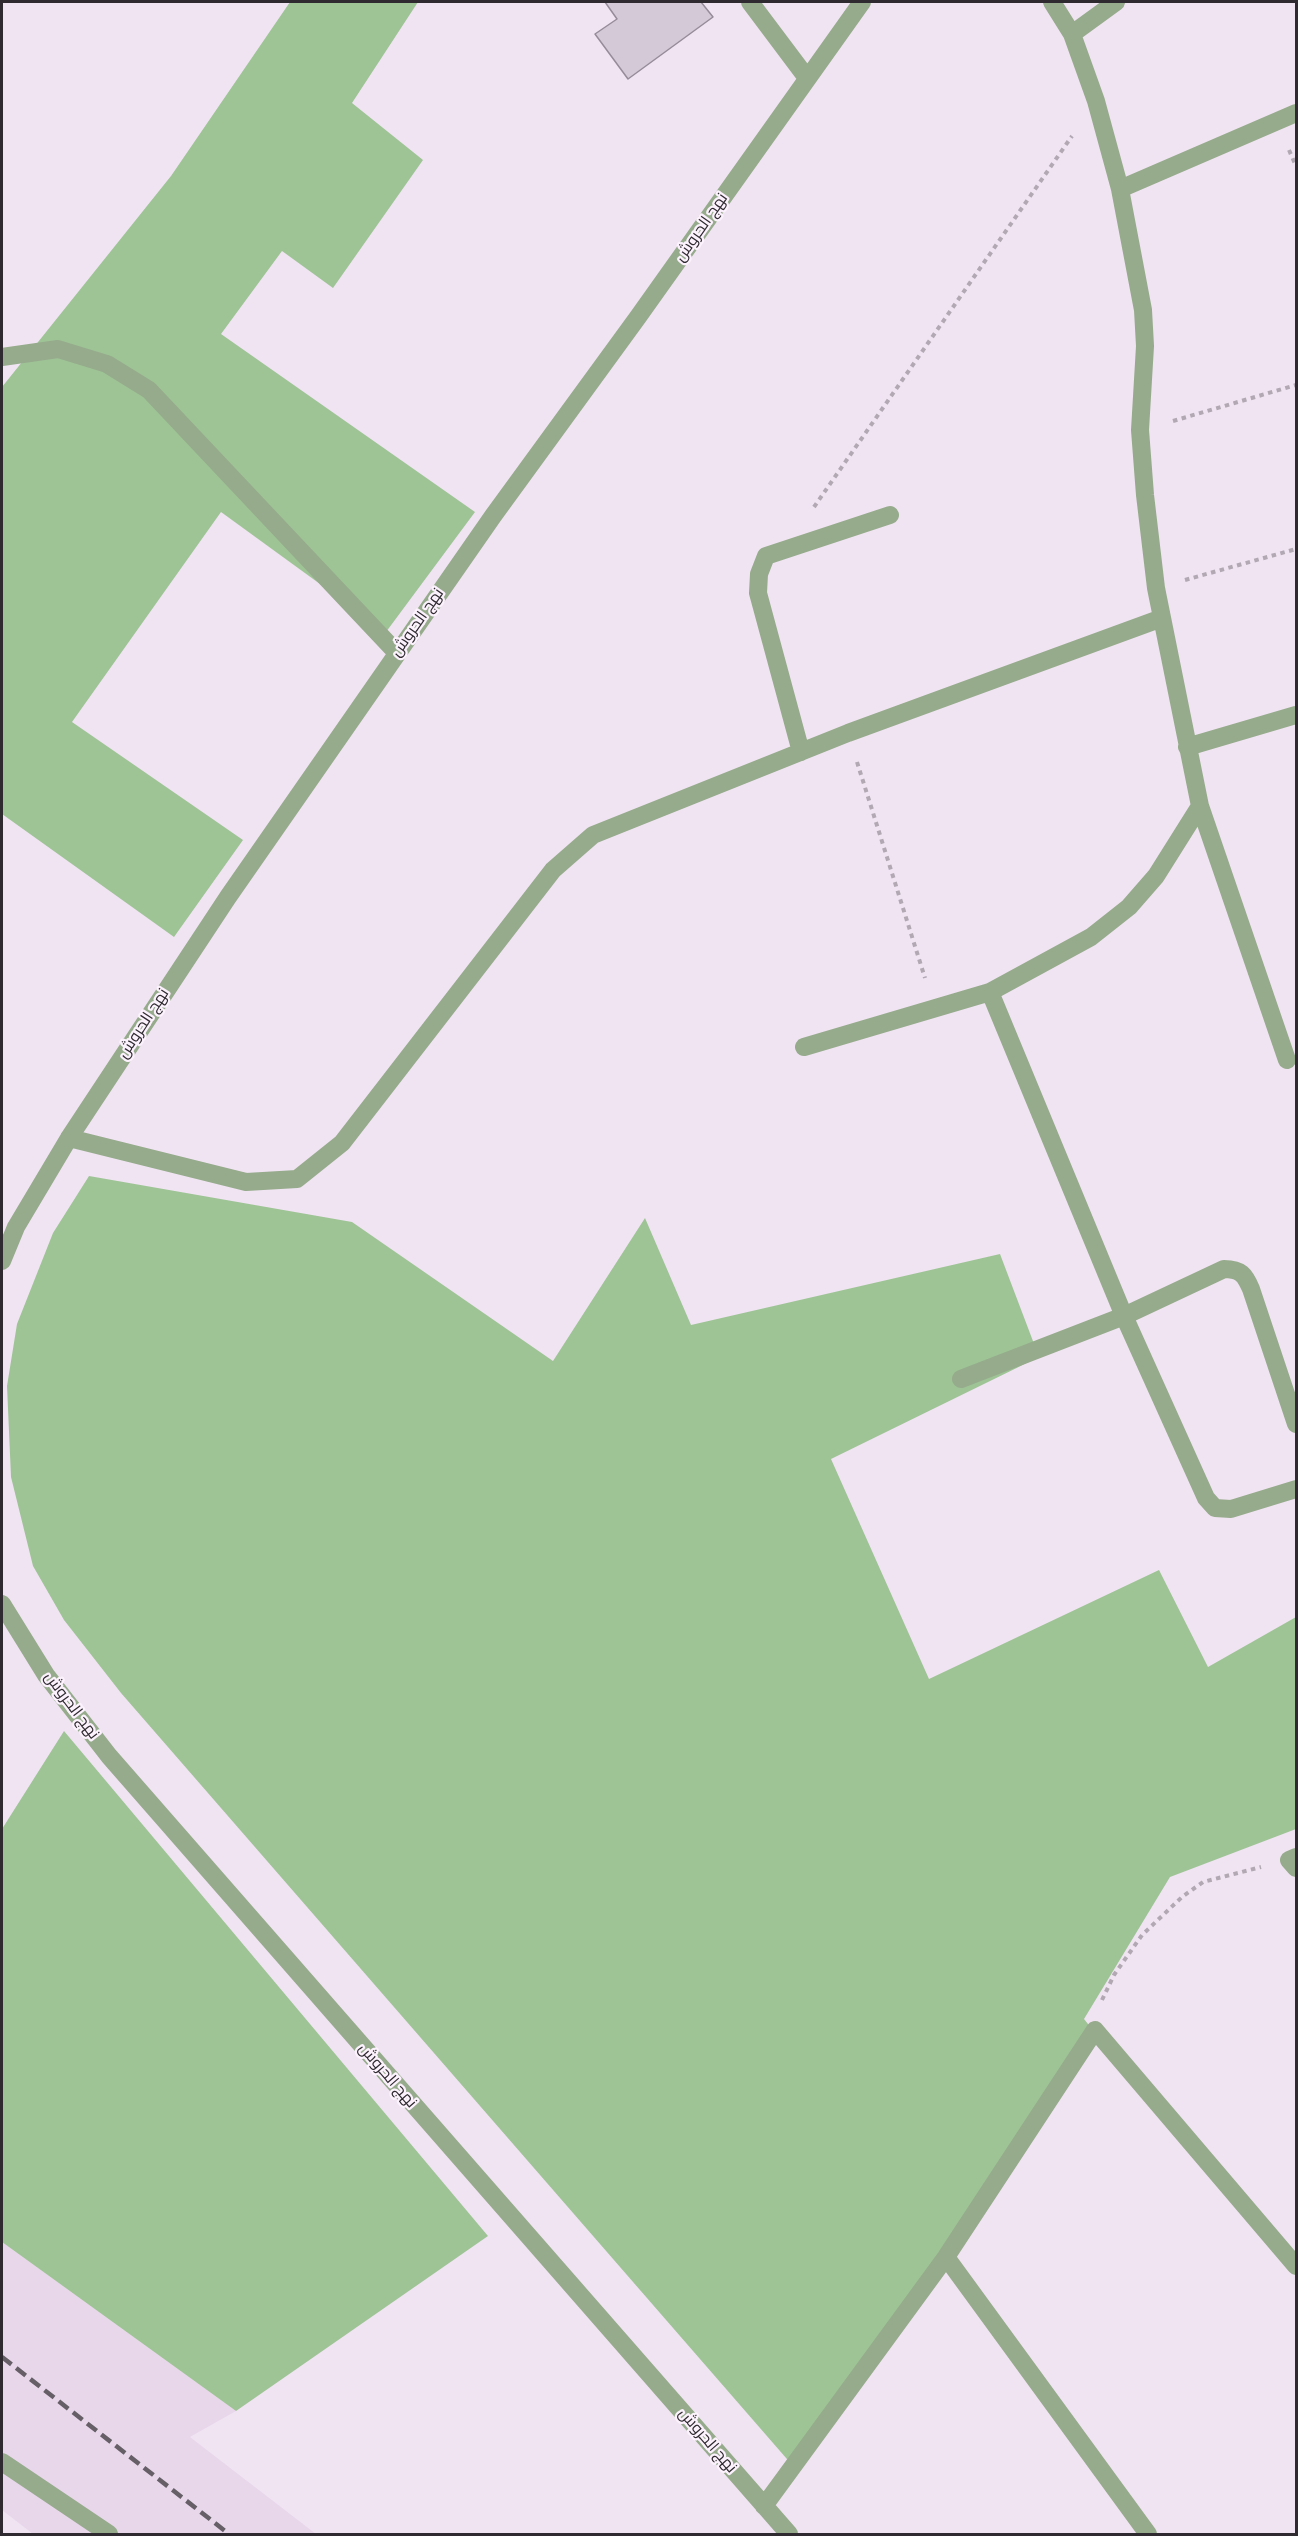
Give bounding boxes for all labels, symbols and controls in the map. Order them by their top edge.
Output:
street label: نهج الحروش [671,190,733,266]
street label: نهج الحروش [387,585,449,661]
street label: نهج الحروش [114,985,174,1063]
street label: نهج الحروش [39,1668,103,1744]
street label: نهج الحروش [354,2040,420,2112]
street label: نهج الحروش [674,2405,740,2477]

